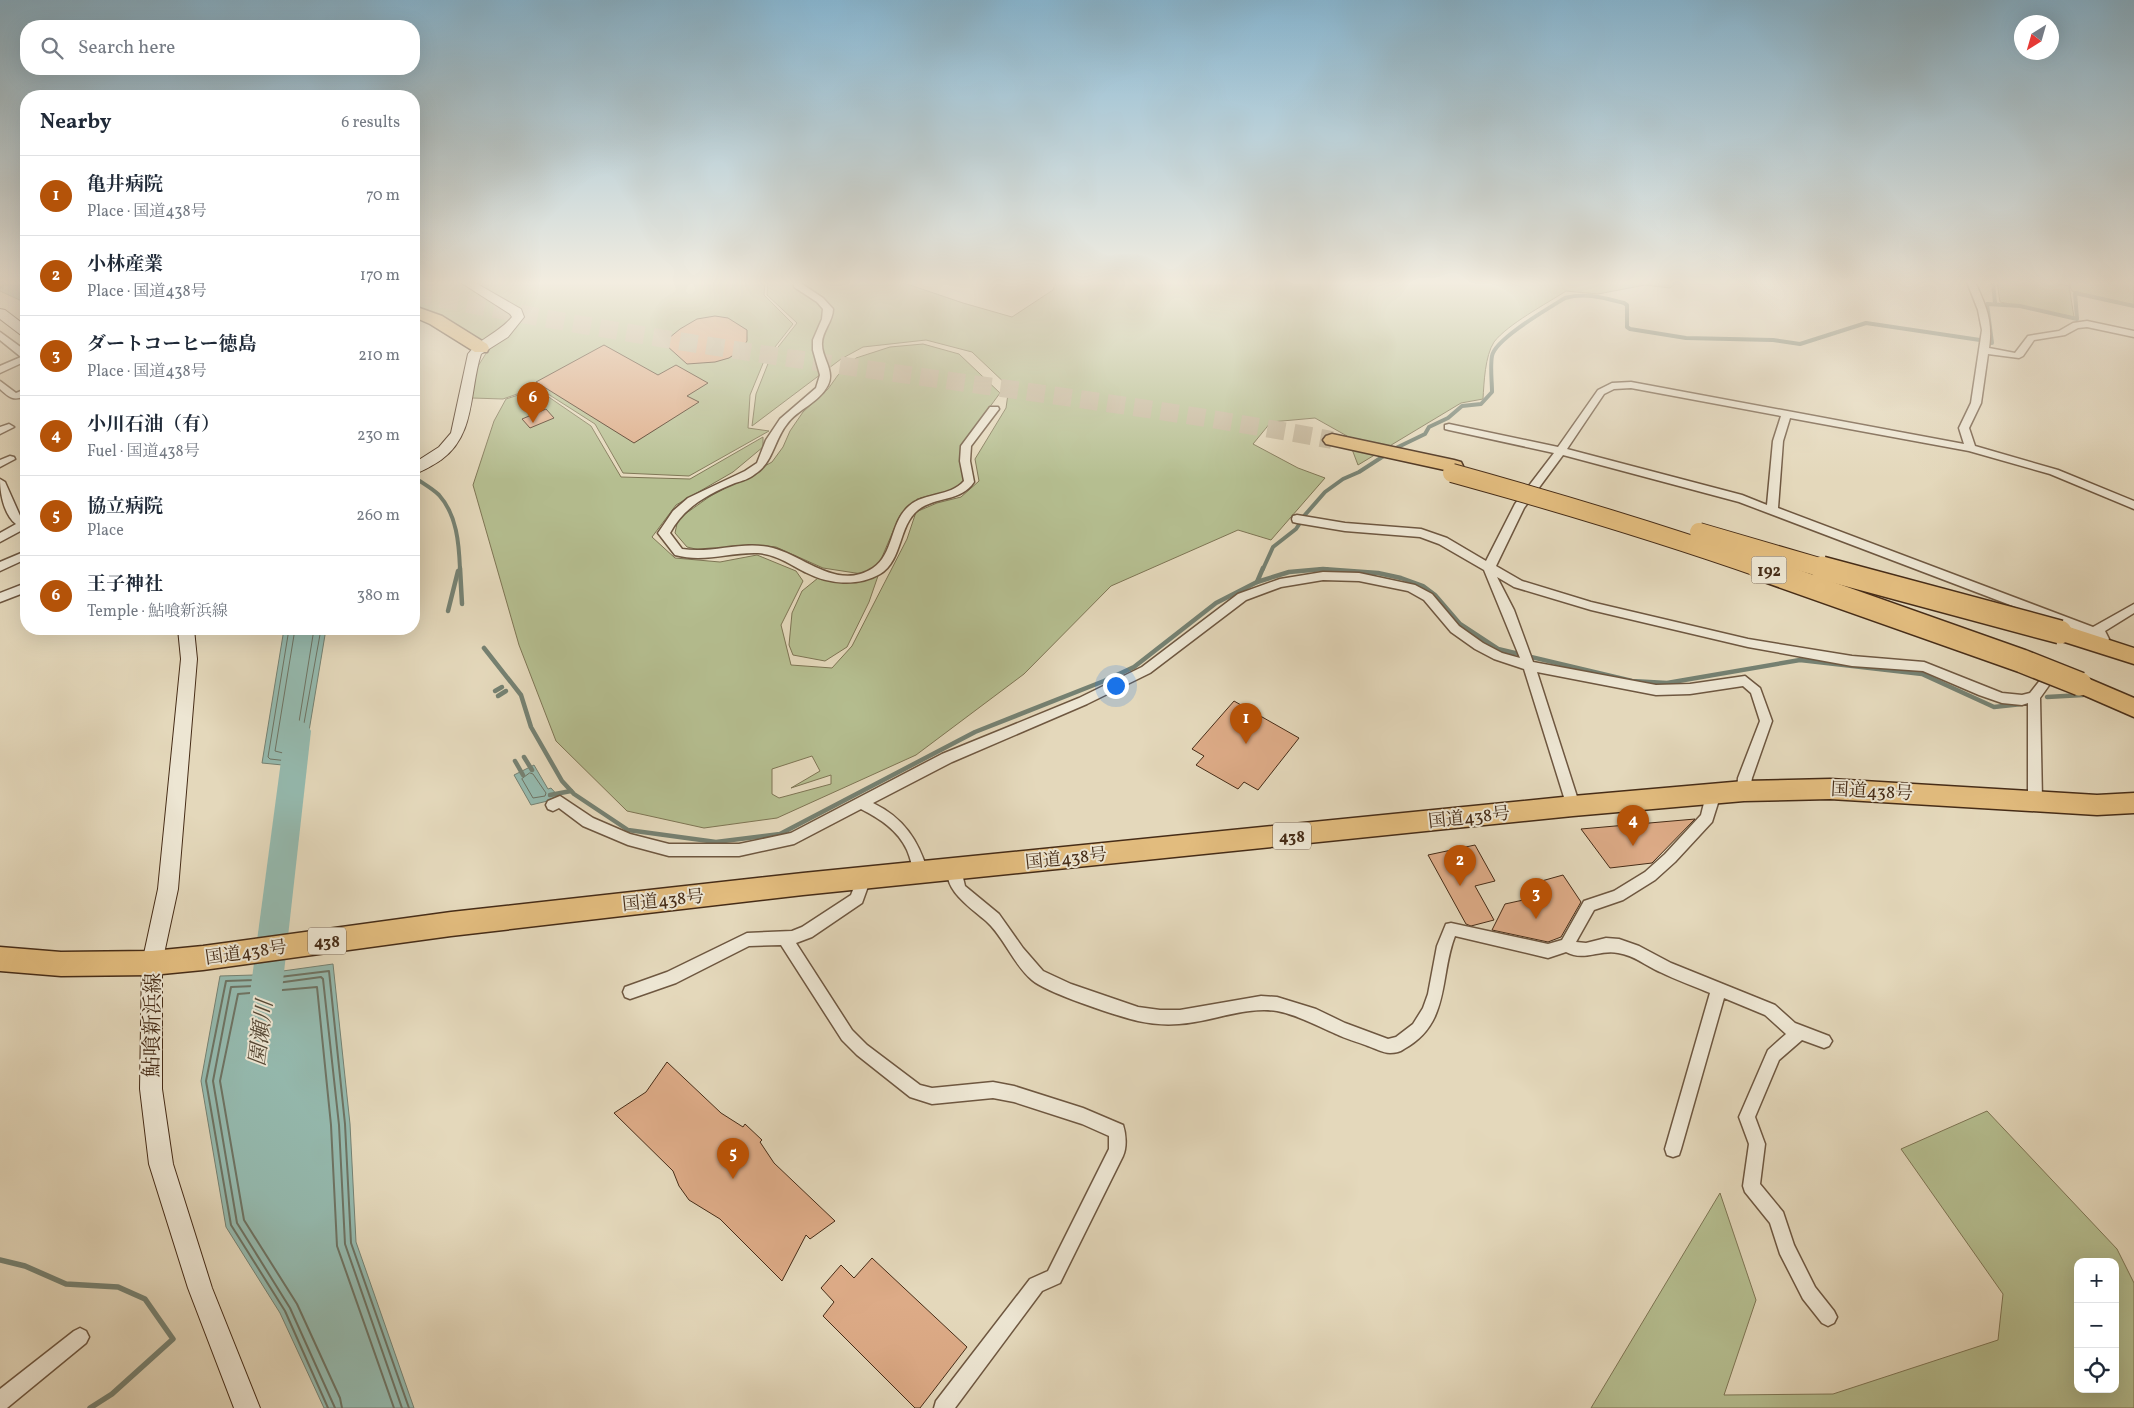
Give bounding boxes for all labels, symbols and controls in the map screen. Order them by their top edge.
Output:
north arrow [2014,15,2059,60]
search box [20,20,420,75]
icon: search [38,34,66,62]
text: Search here [78,35,175,61]
text: Nearby [40,108,111,137]
text: 6 results [341,112,400,134]
text: 亀井病院 [87,172,163,198]
text: 1 [53,185,59,207]
text: 70 m [366,185,400,207]
text: Place · 国道438号 [87,201,207,223]
text: 小林産業 [87,252,163,278]
text: 2 [52,265,60,287]
text: 170 m [360,265,400,287]
text: Place · 国道438号 [87,281,207,303]
text: ダートコーヒー徳島 [87,332,256,358]
text: 3 [52,345,60,367]
text: 210 m [358,345,400,367]
text: Place · 国道438号 [87,361,207,383]
pin: 6 [517,382,549,423]
text: 小川石油（有） [87,412,220,438]
text: 4 [51,425,61,447]
text: 230 m [357,425,400,447]
text: Fuel · 国道438号 [87,441,200,463]
text: 協立病院 [87,494,163,520]
text: 5 [52,505,60,527]
text: 260 m [356,505,400,527]
text: Place [87,520,124,542]
road number: 192 [1752,556,1786,584]
text: 王子神社 [87,572,163,598]
text: 6 [52,585,60,607]
text: 380 m [357,585,400,607]
text: Temple · 鮎喰新浜線 [87,601,228,623]
your location [1103,673,1129,699]
pin: 1 [1230,703,1262,744]
street label: 国道438号 [1830,778,1914,807]
street label: 国道438号 [1427,802,1511,835]
pin: 4 [1617,805,1649,846]
road number: 438 [1273,822,1311,849]
street label: 国道438号 [1024,843,1108,876]
pin: 2 [1444,845,1476,886]
pin: 3 [1520,878,1552,919]
street label: 国道438号 [621,885,705,918]
road number: 438 [308,928,346,954]
street label: 国道438号 [204,935,289,972]
street label: 鮎喰新浜線 [138,972,169,1078]
water label: 園瀬川 [243,997,282,1068]
pin: 5 [717,1138,749,1179]
map controls [2074,1258,2119,1393]
button: + [2074,1258,2119,1303]
button: − [2074,1303,2119,1348]
button: locate [2074,1348,2119,1393]

